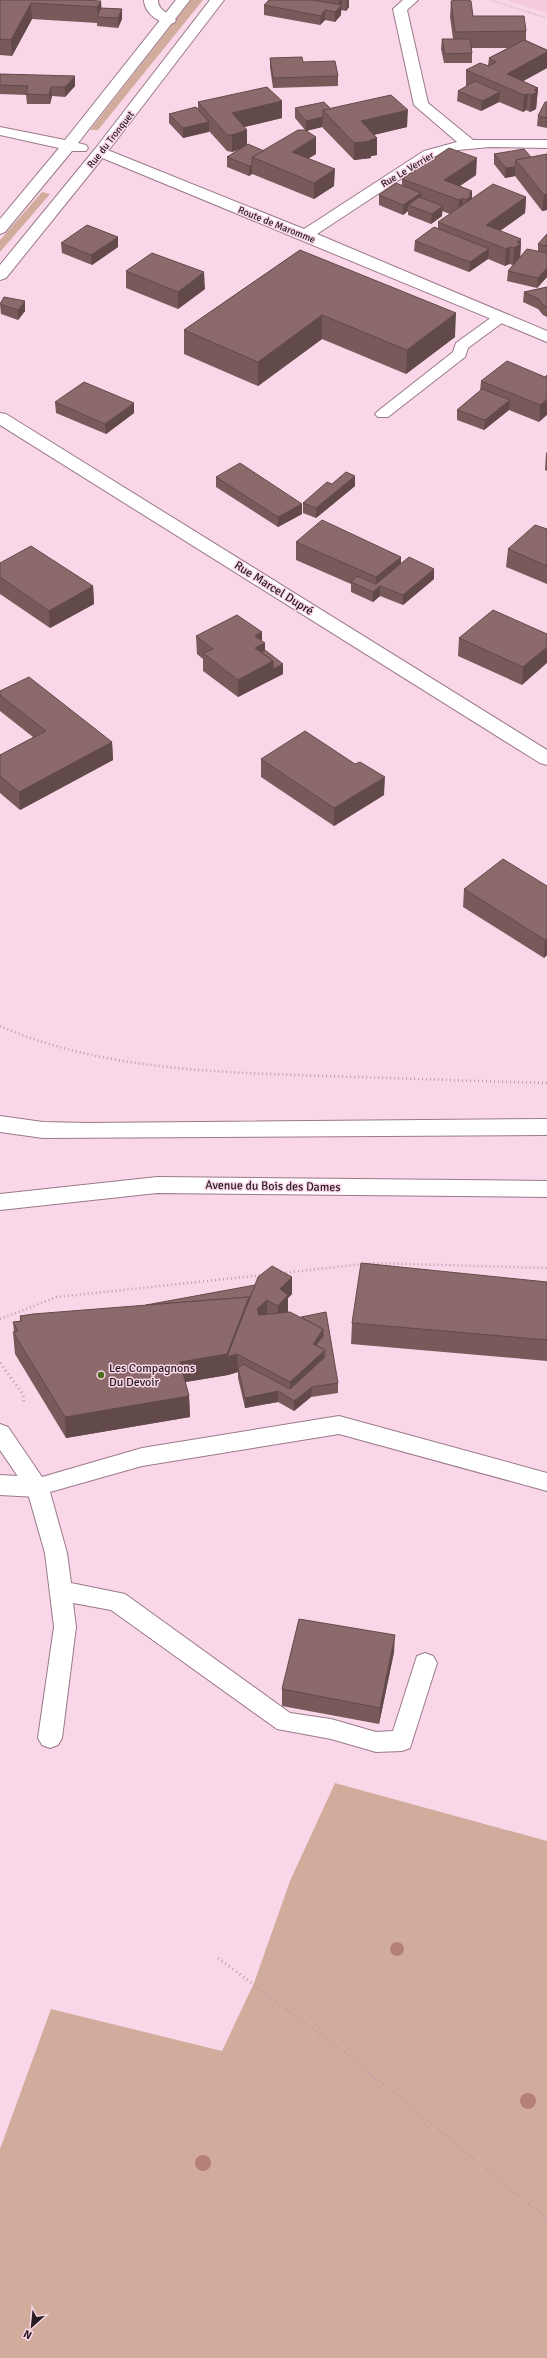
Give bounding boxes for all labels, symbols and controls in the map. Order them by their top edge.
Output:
street label: Rue du Tronquet [85,108,137,171]
street label: Rue Le Verrier [379,149,436,190]
street label: Route de Maromme [236,204,317,246]
street label: Rue Marcel Dupré [231,558,316,619]
street label: Avenue du Bois des Dames [205,1178,341,1195]
place label: Les Compagnons Du Devoir [109,1361,195,1390]
marker: Les Compagnons Du Devoir [96,1370,106,1380]
north arrow [12,2306,52,2346]
text: N [21,2327,34,2342]

